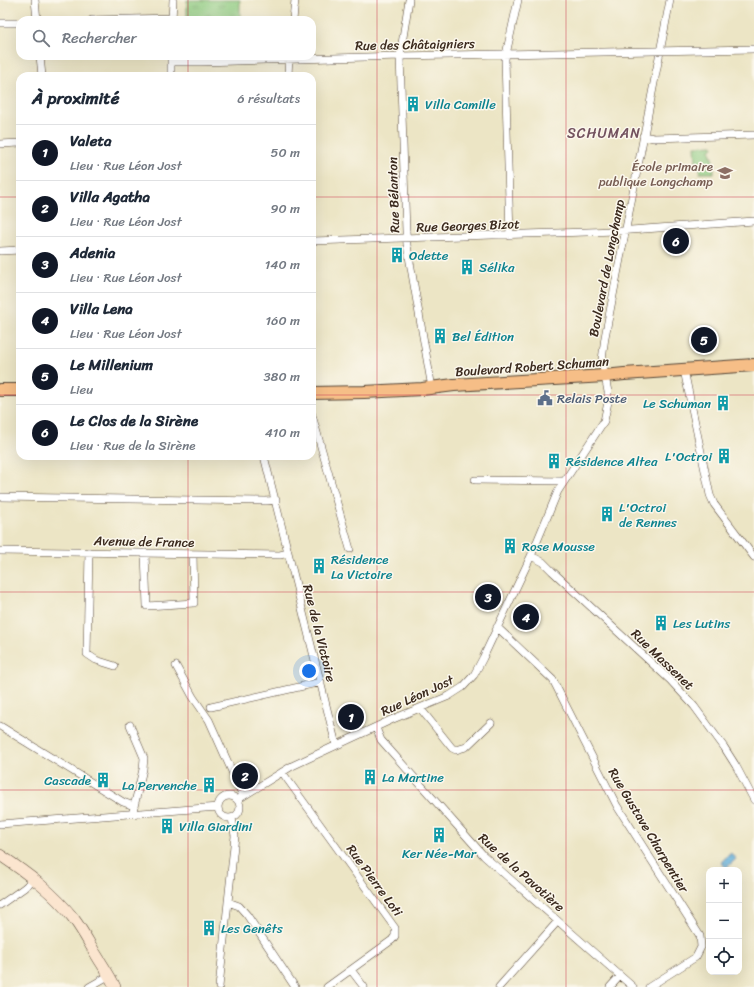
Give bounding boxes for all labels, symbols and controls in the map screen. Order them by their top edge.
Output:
search box [16,16,316,60]
text: Rechercher [62,25,137,51]
icon: search [30,27,52,49]
street label: Rue des Châtaigniers [355,32,475,57]
text: À proximité [32,83,119,113]
text: 6 résultats [237,87,300,110]
place label: Villa Camille [425,93,496,116]
building icon: Villa Camille [404,95,422,113]
district label: SCHUMAN [567,121,641,146]
text: Valeta [70,128,111,154]
text: 1 [42,141,48,164]
text: 50 m [270,141,300,164]
text: Lieu · Rue Léon Jost [70,154,182,177]
place label: École primaire publique Longchamp [598,155,713,193]
street label: Rue Bélanton [381,157,406,233]
school or university icon: École primaire publique Longchamp [716,164,734,182]
text: Villa Agatha [70,184,150,210]
text: 2 [41,197,49,220]
text: 90 m [270,197,300,220]
street label: Boulevard de Longchamp [582,197,631,339]
text: Lieu · Rue Léon Jost [70,210,182,233]
street label: Rue Georges Bizot [416,212,520,239]
pin: 6 [663,226,689,256]
text: Adenia [70,240,115,266]
place label: Odette [409,244,449,267]
building icon: Odette [388,246,406,264]
text: 3 [41,253,49,276]
text: 140 m [265,253,300,276]
place label: Sélika [479,256,515,279]
building icon: Sélika [458,258,476,276]
text: Lieu · Rue Léon Jost [70,266,182,289]
text: Villa Lena [70,296,133,322]
text: 4 [41,309,49,332]
text: 160 m [265,309,300,332]
text: Lieu · Rue Léon Jost [70,322,182,345]
place label: Bel Édition [452,325,514,348]
pin: 5 [691,325,717,355]
building icon: Bel Édition [431,327,449,345]
street label: Boulevard Robert Schuman [454,350,610,383]
text: Le Millenium [70,352,153,378]
text: 5 [41,365,49,388]
text: 380 m [263,365,300,388]
text: Lieu [70,378,93,401]
place label: Relais Poste [557,387,627,410]
public building icon: Relais Poste [536,389,554,407]
place label: Le Schuman [643,392,711,415]
building icon: Le Schuman [714,394,732,412]
text: Le Clos de la Sirène [70,408,198,434]
text: 6 [41,421,49,444]
text: 410 m [265,421,300,444]
text: Lieu · Rue de la Sirène [70,434,196,457]
place label: L'Octroi [665,445,712,468]
building icon: L'Octroi [715,447,733,465]
place label: Résidence Altea [566,450,658,473]
building icon: Résidence Altea [545,452,563,470]
place label: L'Octroi de Rennes [619,496,678,534]
building icon: L'Octroi de Rennes [598,505,616,523]
street label: Avenue de France [93,529,194,554]
place label: Rose Mousse [522,535,595,558]
building icon: Rose Mousse [501,537,519,555]
place label: Résidence La Victoire [331,548,393,586]
building icon: Résidence La Victoire [310,557,328,575]
street label: Rue de la Victoire [296,582,343,685]
pin: 3 [475,582,501,612]
pin: 4 [513,602,539,632]
place label: Les Lutins [673,612,731,635]
building icon: Les Lutins [652,614,670,632]
street label: Rue Massenet [626,623,700,696]
your location [299,661,319,681]
street label: Rue Léon Jost [377,668,458,722]
pin: 1 [338,702,364,732]
pin: 2 [232,761,258,791]
street label: Rue Gustave Charpentier [602,763,695,898]
place label: La Martine [382,766,444,789]
building icon: La Martine [361,768,379,786]
place label: Cascade [44,769,91,792]
building icon: Cascade [94,771,112,789]
place label: La Pervenche [122,774,197,797]
building icon: La Pervenche [200,776,218,794]
place label: Villa Giardini [179,815,253,838]
building icon: Villa Giardini [158,817,176,835]
building icon: Ker Née-Mar [430,826,448,844]
street label: Rue de la Pavotière [473,827,570,918]
street label: Rue Pierre Loti [340,839,409,922]
place label: Ker Née-Mar [402,842,477,865]
map controls [706,867,742,975]
button: + [706,867,742,903]
button: − [706,903,742,939]
place label: Les Genêts [221,917,284,940]
building icon: Les Genêts [200,919,218,937]
button: locate [706,939,742,975]

